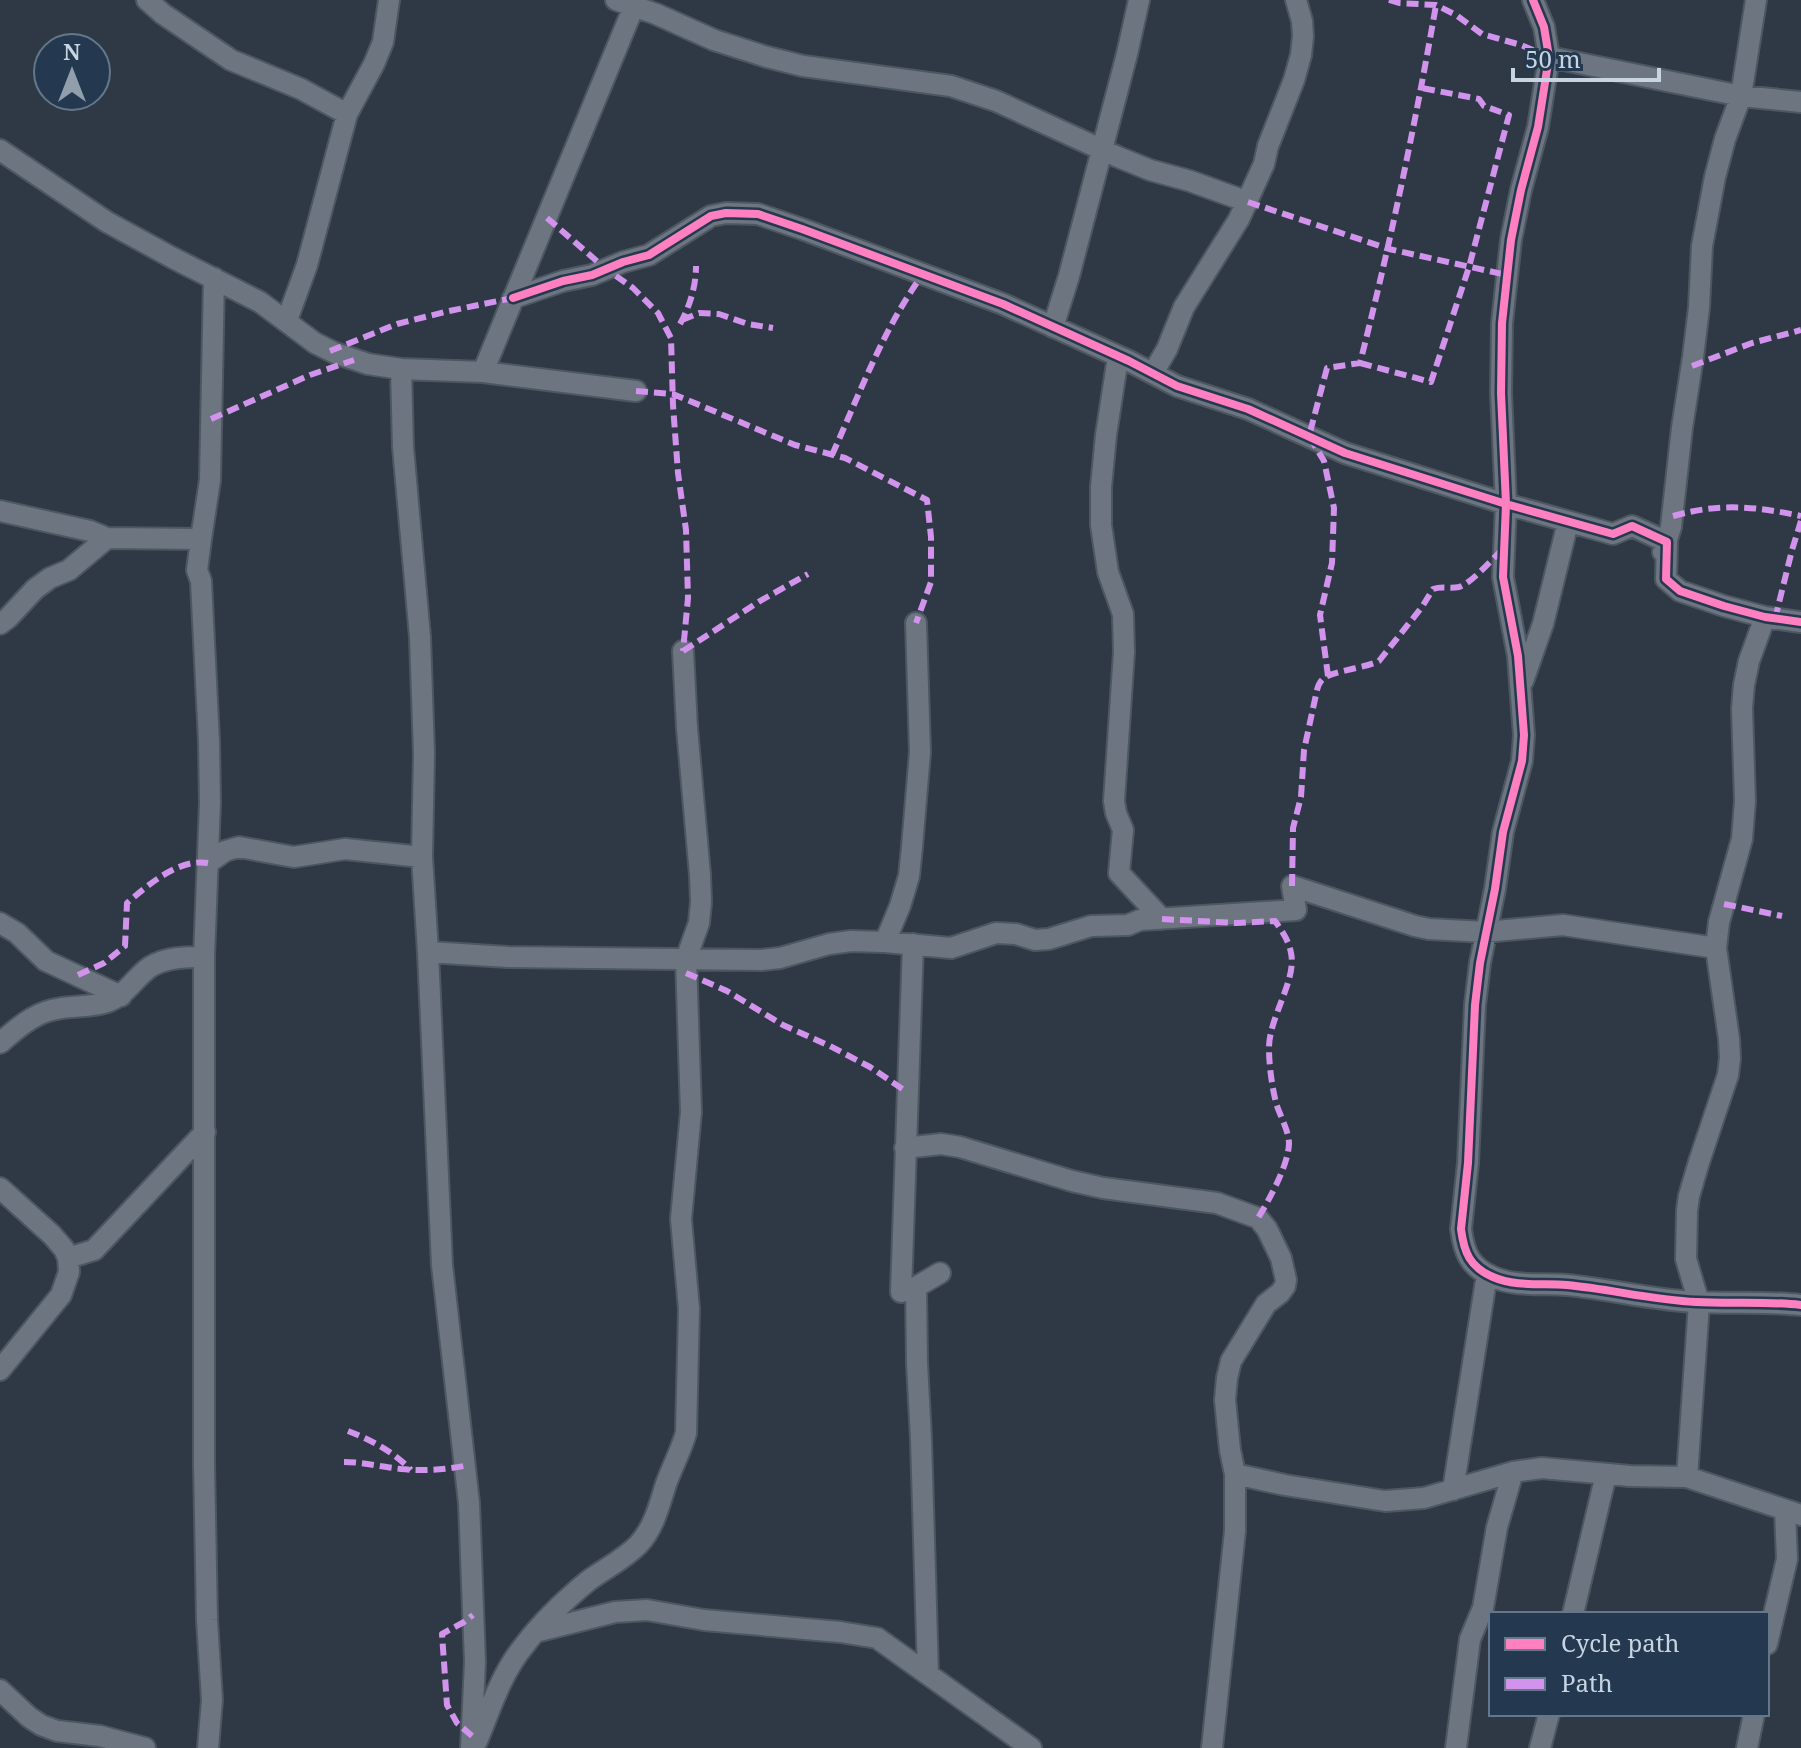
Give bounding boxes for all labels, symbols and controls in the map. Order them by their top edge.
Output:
north arrow [32,32,112,112]
scale bar [1513,32,1659,82]
text: N [63,36,81,66]
text: 50 m [1525,42,1581,75]
legend [1489,1612,1769,1716]
text: Cycle path [1561,1626,1680,1659]
text: Path [1561,1666,1613,1699]

